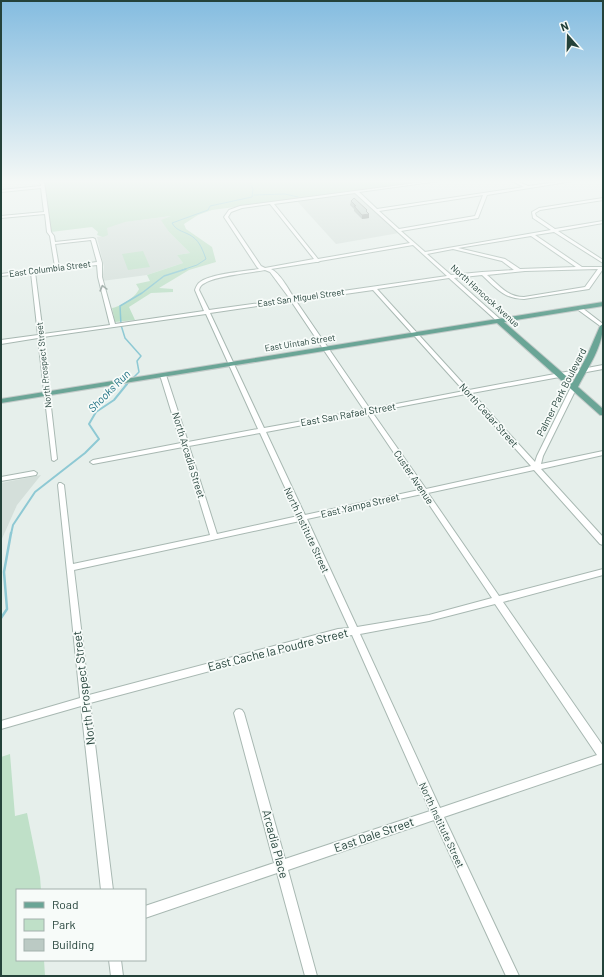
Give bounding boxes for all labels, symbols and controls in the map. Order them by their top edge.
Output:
north arrow [548,16,588,56]
text: N [559,19,570,33]
street label: East Columbia Street [8,258,91,279]
street label: North Hancock Avenue [449,262,522,330]
one-way arrow [99,284,107,291]
street label: East San Miguel Street [257,286,345,309]
street label: North Prospect Street [34,322,53,408]
street label: East Uintah Street [264,331,336,354]
street label: Palmer Park Boulevard [534,346,588,438]
water label: Shooks Run [85,367,133,414]
street label: North Cedar Street [457,381,521,450]
street label: East San Rafael Street [299,400,397,428]
street label: North Arcadia Street [170,410,208,500]
street label: Custer Avenue [392,448,436,506]
street label: North Institute Street [282,485,332,575]
street label: East Yampa Street [320,490,401,520]
street label: East Cache la Poudre Street [206,625,349,673]
street label: North Prospect Street [69,630,97,746]
street label: North Institute Street [417,780,467,870]
street label: Arcadia Place [260,808,292,880]
street label: East Dale Street [332,814,416,854]
legend [16,889,146,961]
text: Road [52,897,79,911]
text: Park [52,917,76,931]
text: Building [52,937,94,951]

